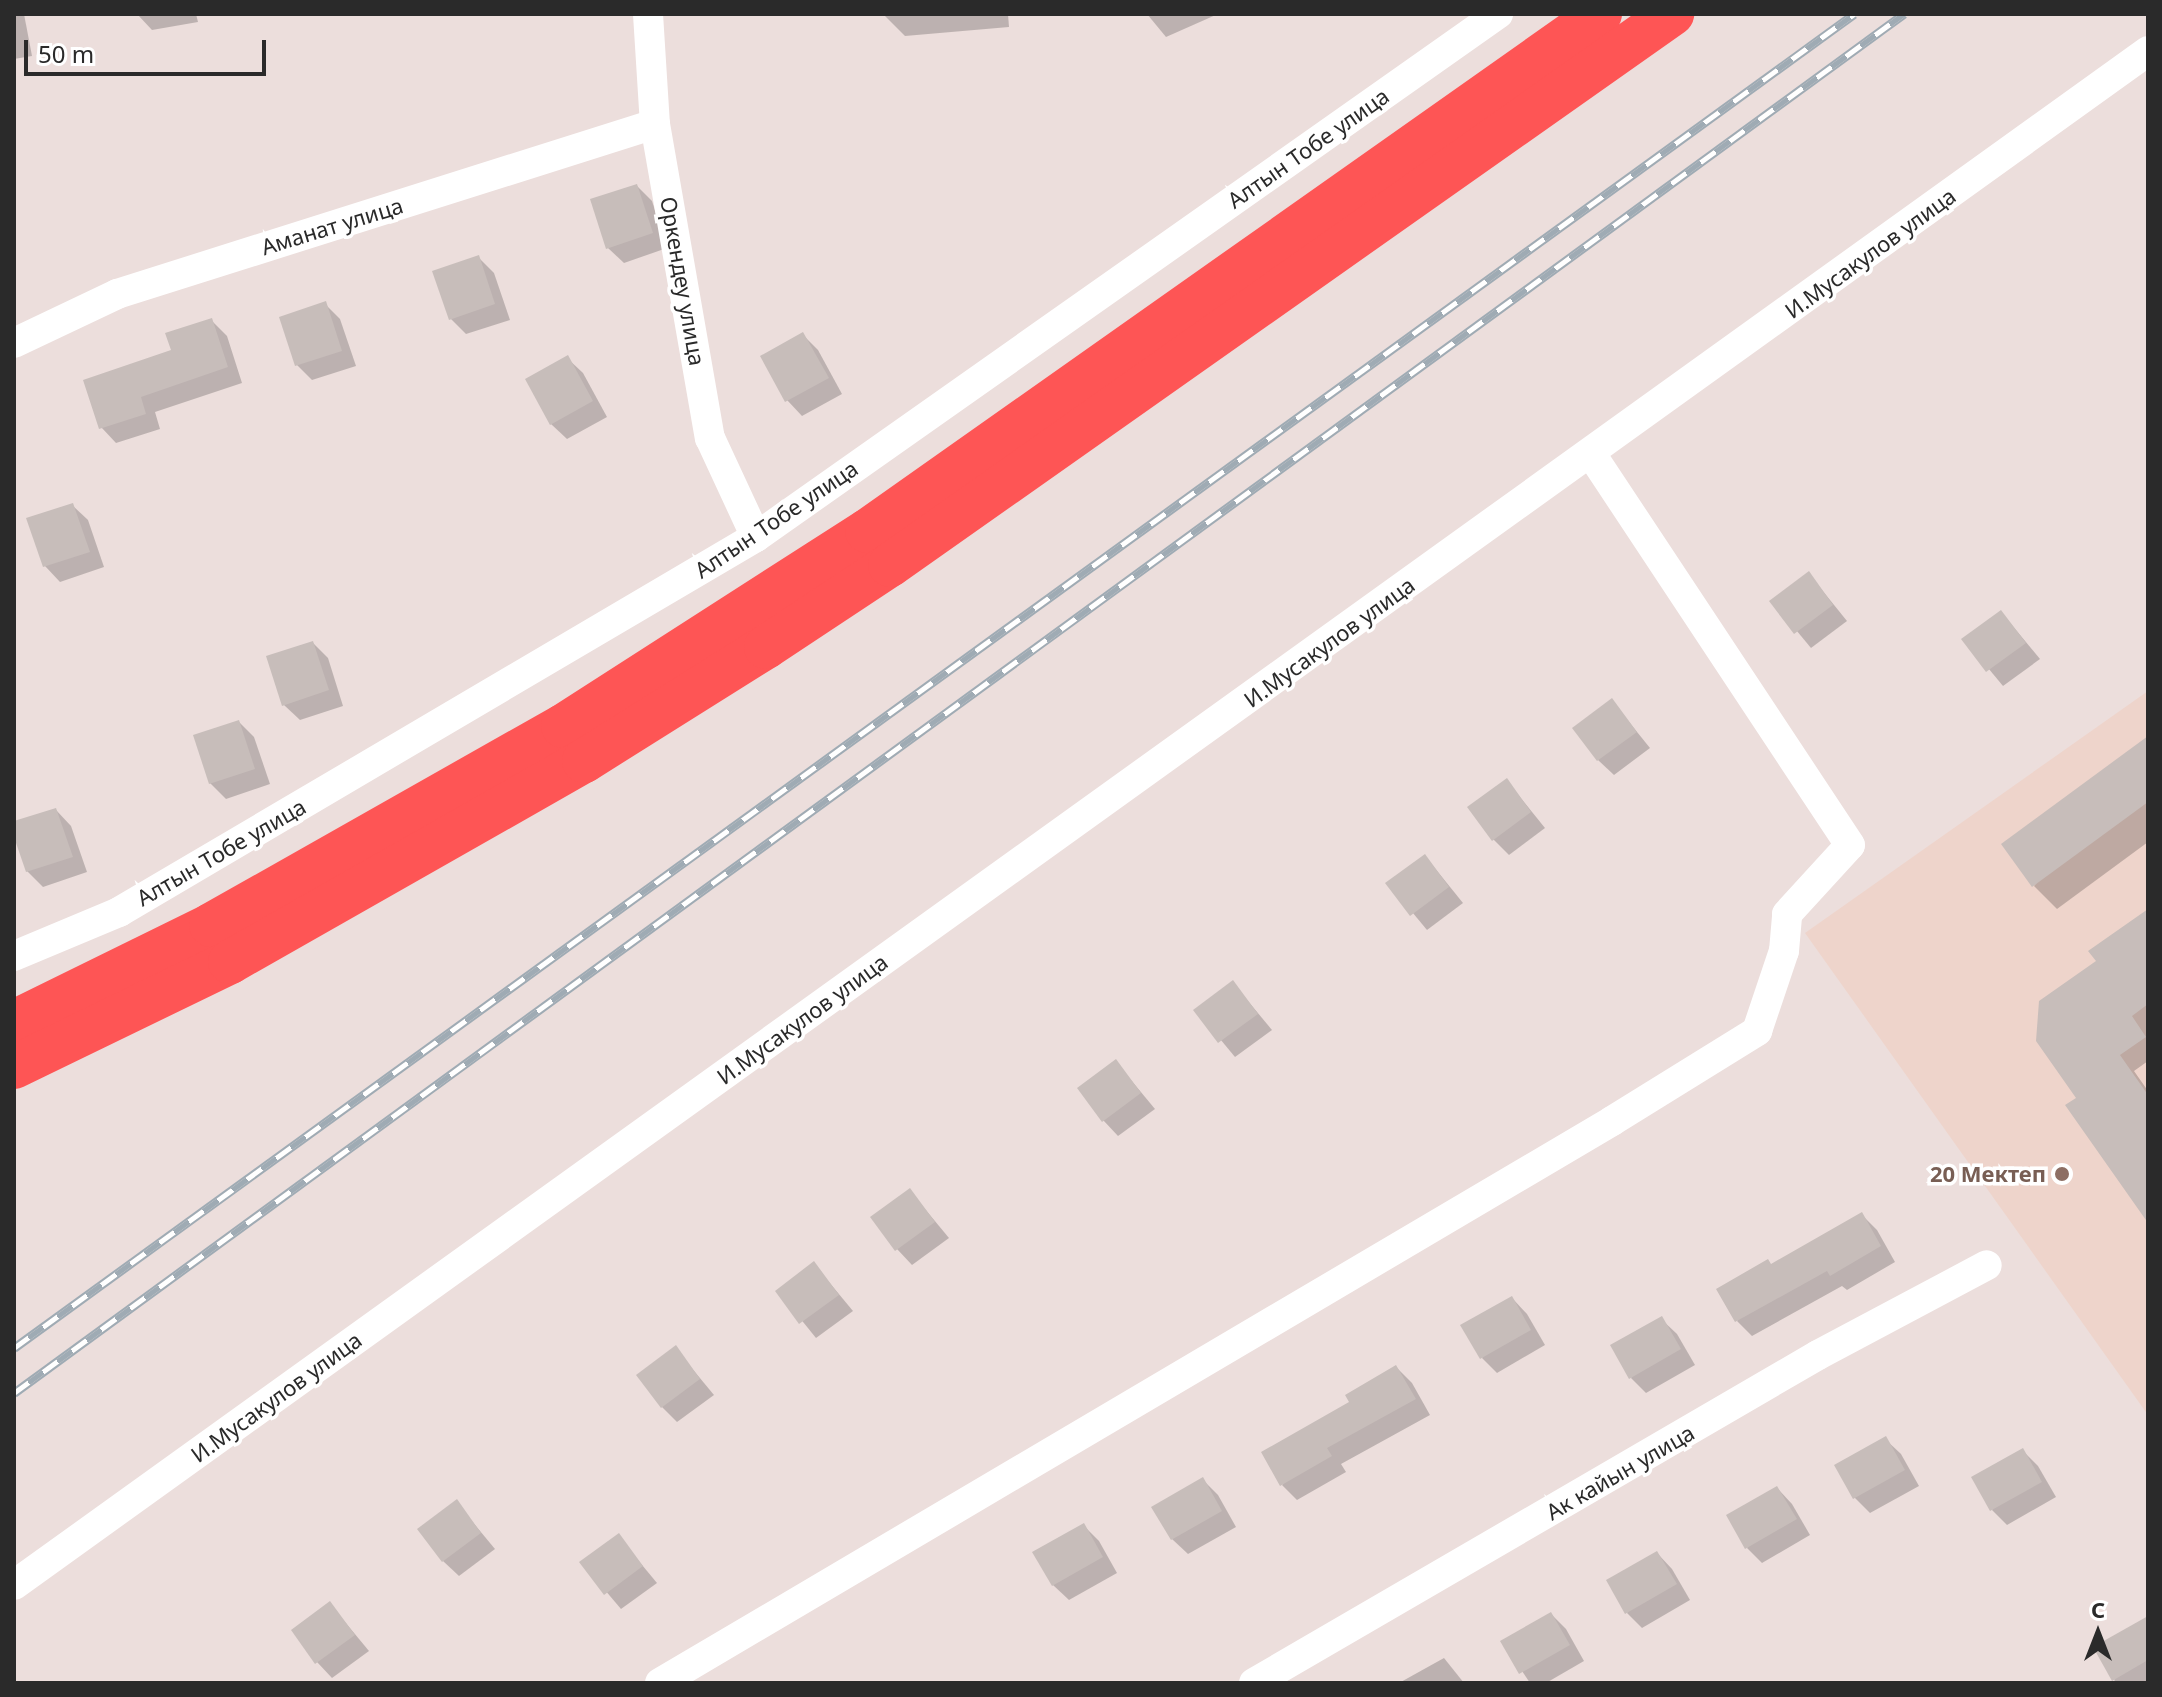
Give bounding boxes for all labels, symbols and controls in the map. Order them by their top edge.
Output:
scale bar [28,24,270,74]
text: 50 m [38,37,94,70]
street label: Алтын Тобе улица [1222,82,1394,214]
street label: И.Мусакулов улица [1780,182,1960,324]
street label: Аманат улица [258,192,406,260]
street label: Оркендеу улица [655,194,711,368]
street label: Алтын Тобе улица [689,455,863,583]
street label: И.Мусакулов улица [1239,571,1419,713]
street label: Алтын Тобе улица [132,793,310,911]
street label: И.Мусакулов улица [712,948,892,1090]
place label: 20 Мектеп [1930,1161,2046,1187]
marker: 20 Мектеп [2053,1165,2071,1183]
street label: И.Мусакулов улица [186,1326,366,1468]
street label: Ак кайын улица [1541,1419,1699,1525]
north arrow [2058,1593,2138,1673]
text: С [2091,1594,2105,1624]

